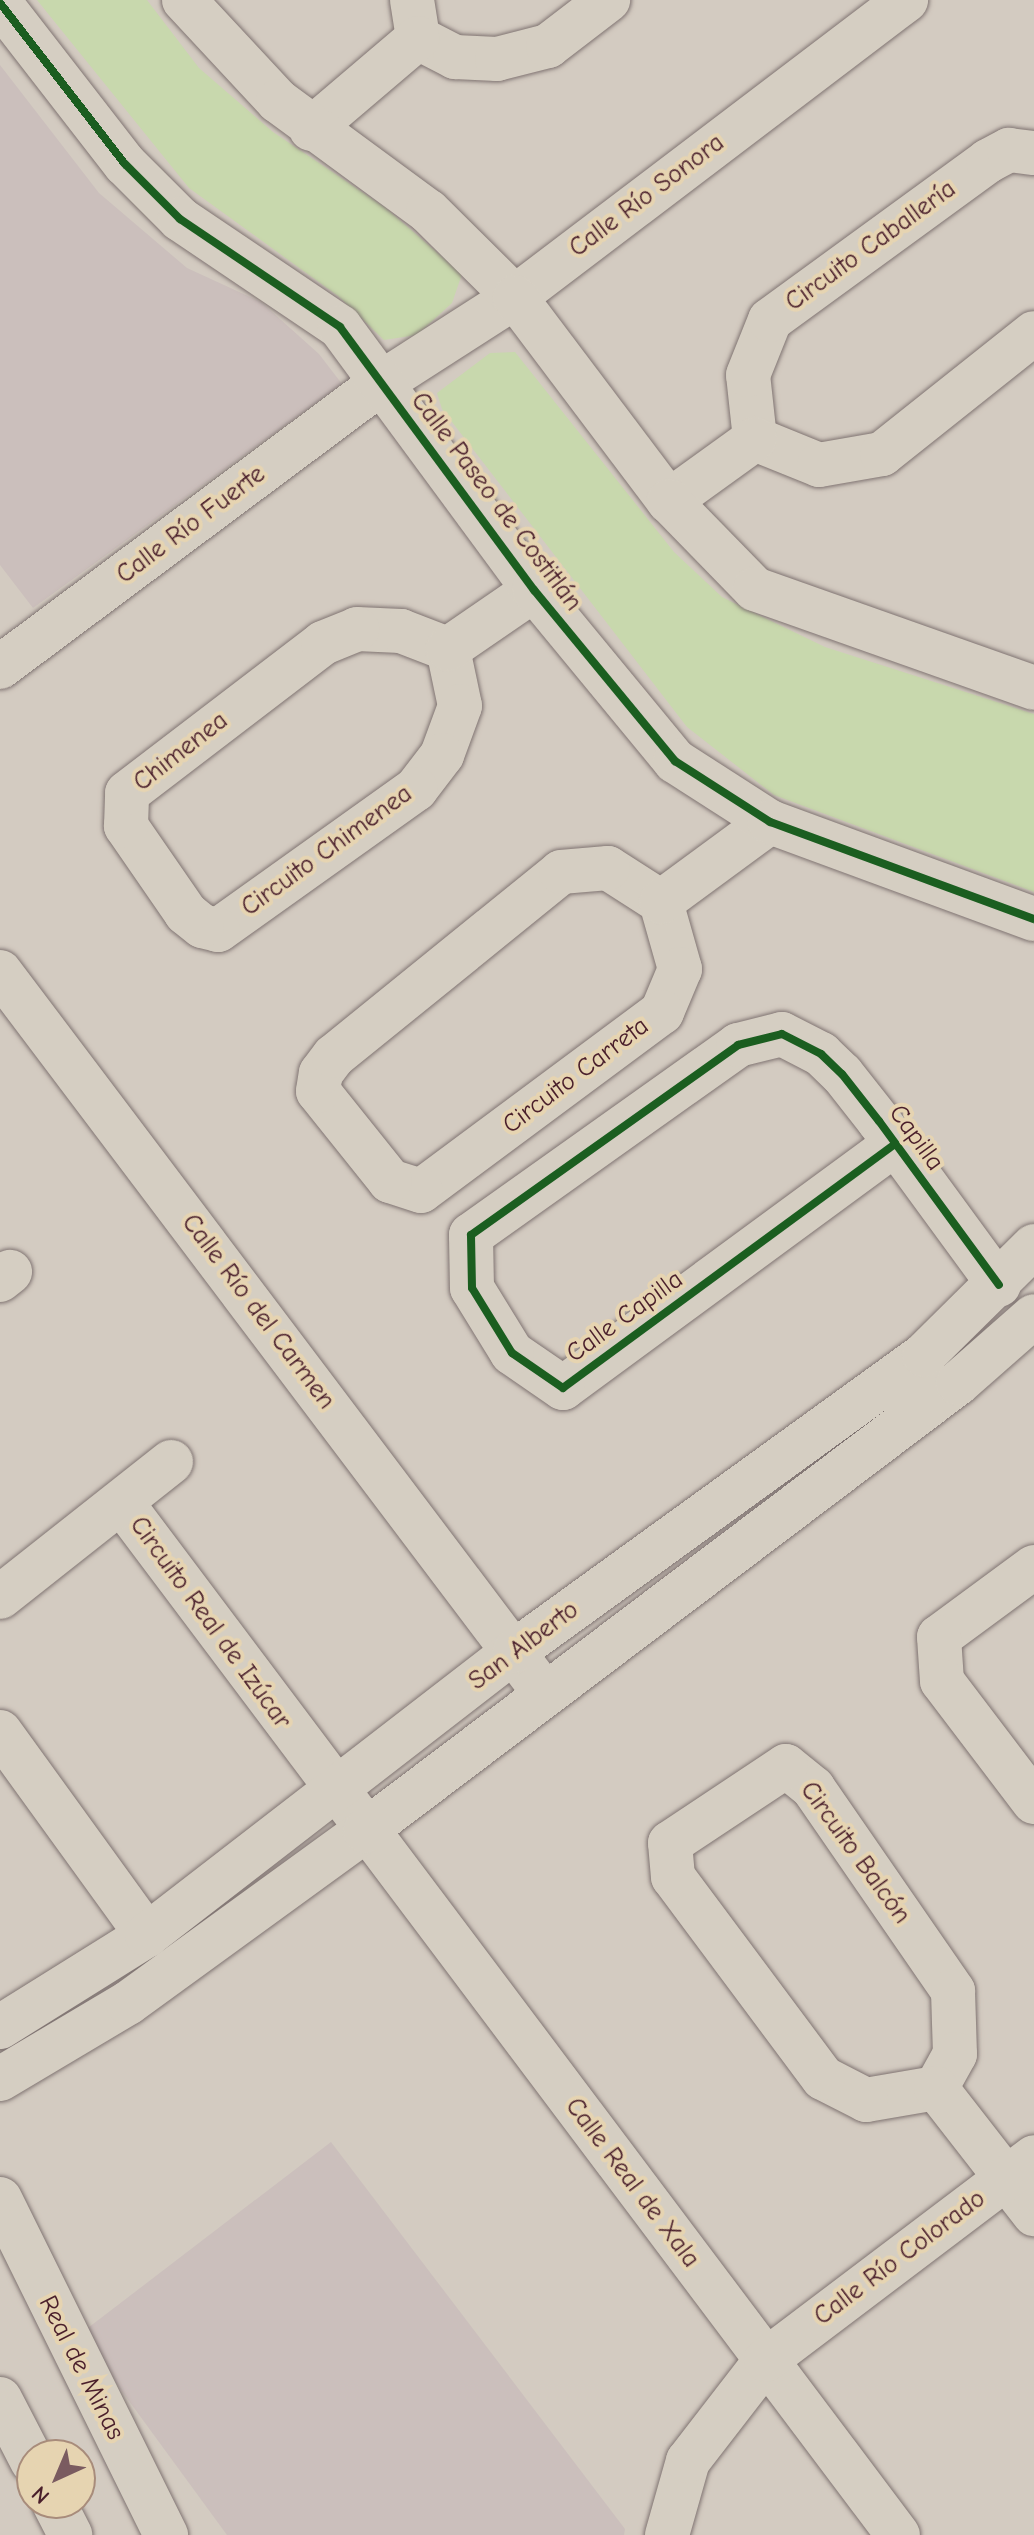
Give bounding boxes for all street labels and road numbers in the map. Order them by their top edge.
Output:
street label: Calle Río Sonora [563,128,731,264]
street label: Circuito Caballería [780,174,962,318]
street label: Calle Paseo de Costitlán [404,387,588,617]
street label: Calle Río Fuerte [111,459,271,591]
street label: Chimenea [128,705,234,799]
street label: Circuito Chimenea [236,779,418,923]
street label: Circuito Carreta [497,1011,655,1141]
street label: Capilla [882,1099,950,1177]
street label: Calle Río del Carmen [174,1208,342,1416]
street label: Calle Capilla [561,1264,689,1370]
street label: Circuito Real de Izúcar [123,1511,297,1735]
street label: San Alberto [463,1595,585,1697]
street label: Circuito Balcón [793,1776,917,1930]
street label: Calle Real de Xala [558,2092,706,2274]
street label: Calle Río Colorado [808,2183,992,2333]
street label: Real de Minas [31,2291,131,2445]

